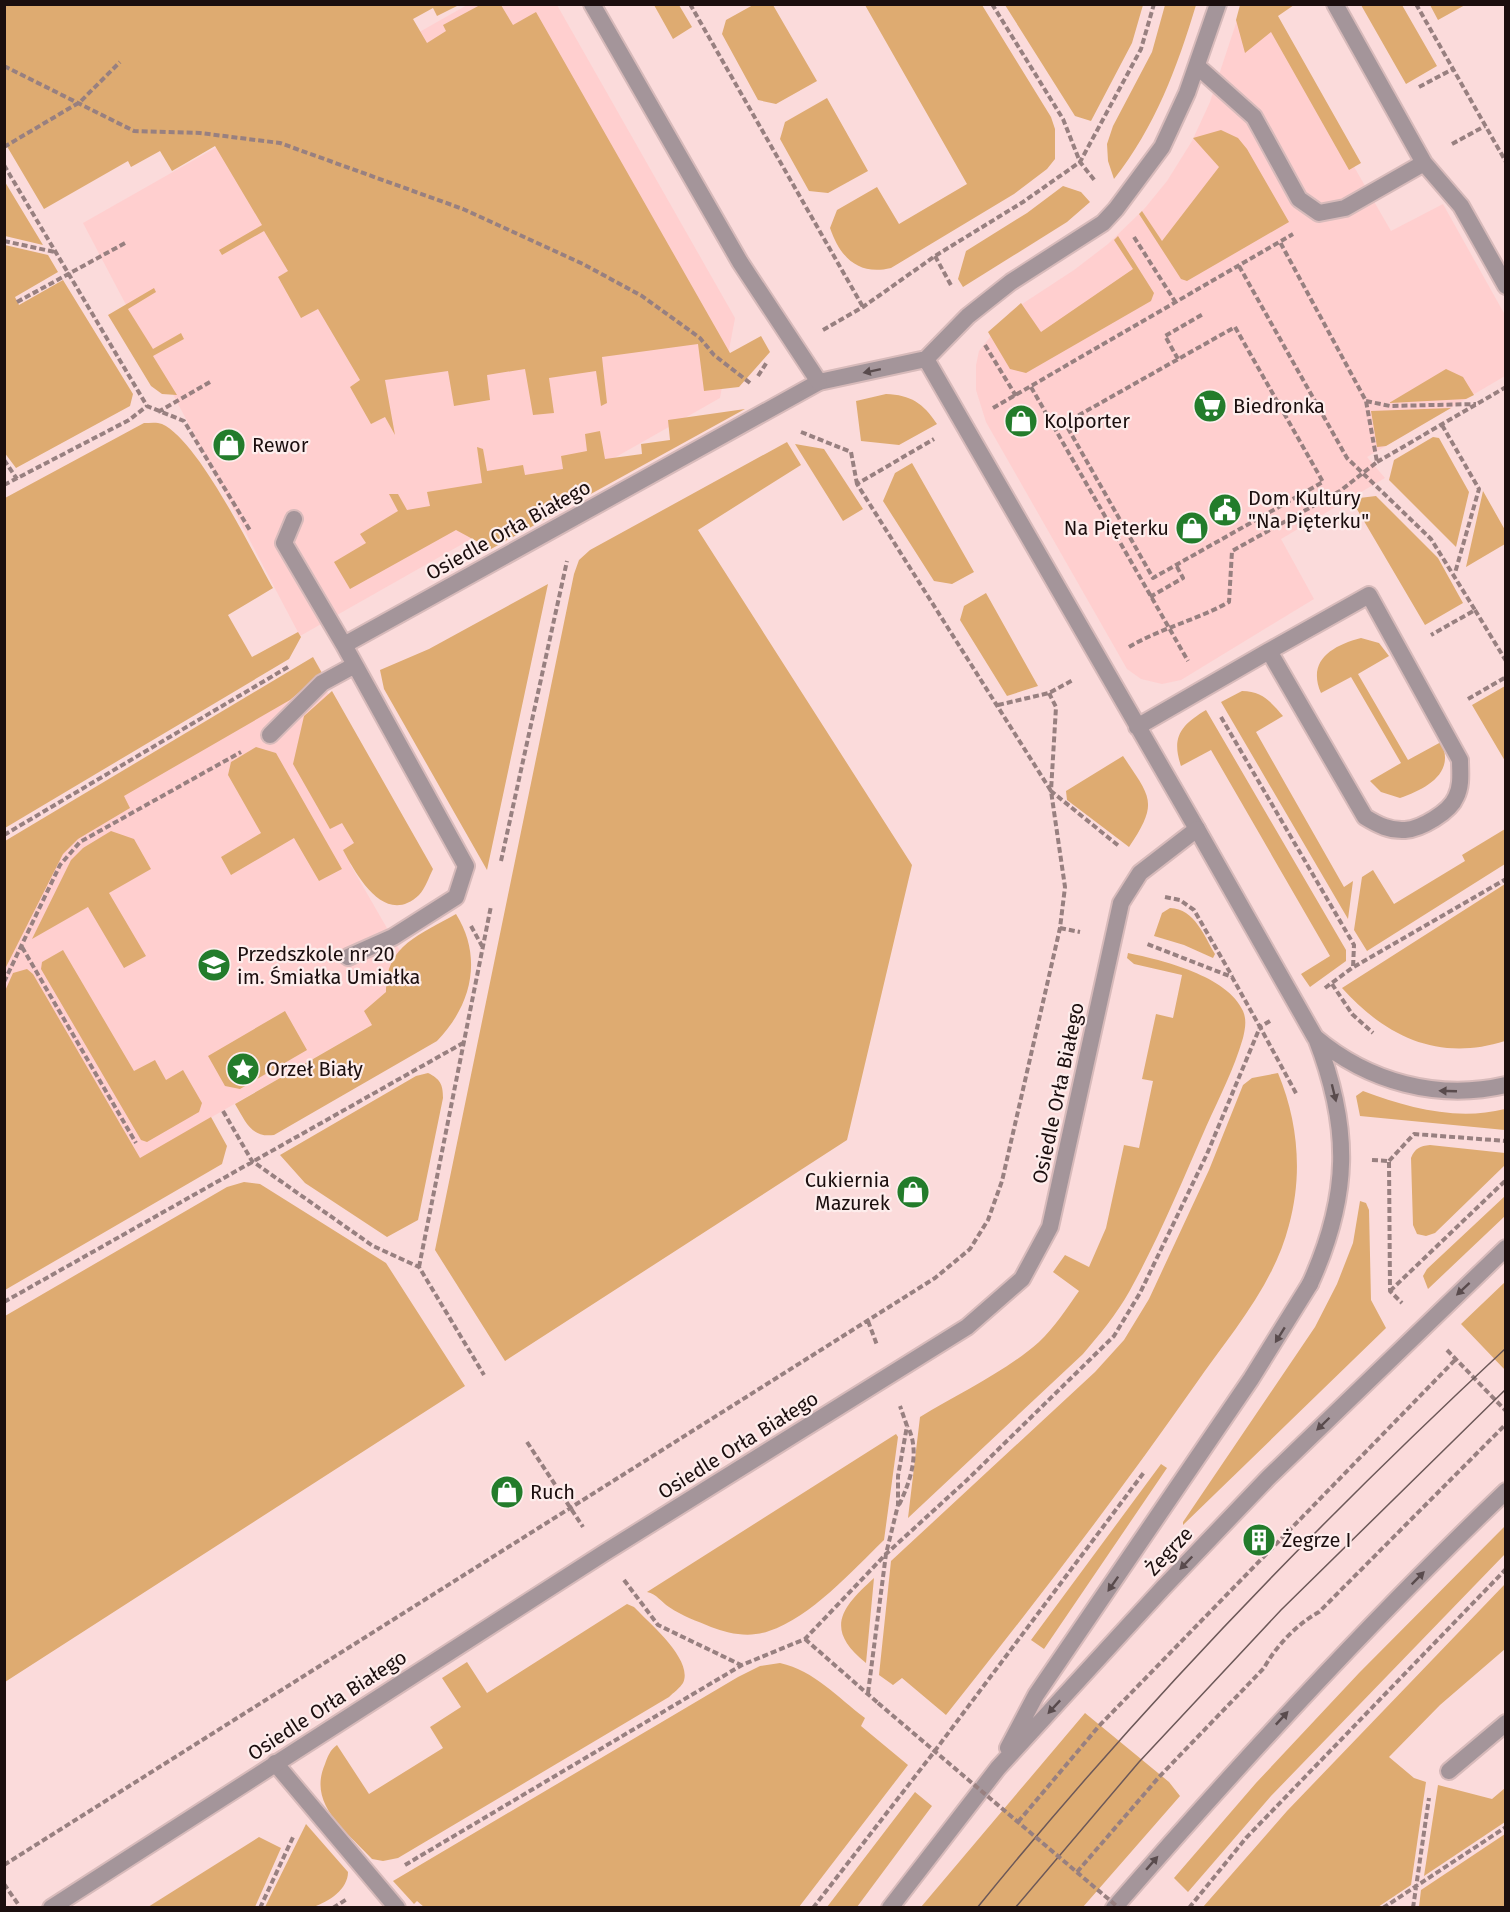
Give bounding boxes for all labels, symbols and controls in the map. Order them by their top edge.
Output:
one-way arrow [863,367,882,376]
supermarket icon: Biedronka [1192,388,1228,424]
place label: Biedronka [1233,394,1325,418]
shop icon: Kolporter [1003,403,1039,439]
place label: Kolporter [1044,409,1130,433]
shop icon: Rewor [211,427,247,463]
place label: Rewor [252,433,309,457]
street label: Osiedle Orła Białego [421,475,595,585]
place label: Dom Kultury "Na Pięterku" [1248,486,1369,533]
public building icon: Dom Kultury "Na Pięterku" [1207,492,1243,528]
shop icon: Na Pięterku [1174,510,1210,546]
place label: Na Pięterku [1064,516,1169,540]
place label: Przedszkole nr 20 im. Śmiałka Umiałka [237,942,420,989]
school or university icon: Przedszkole nr 20 im. Śmiałka Umiałka [196,947,232,983]
street label: Osiedle Orła Białego [1027,1000,1089,1186]
place icon: Orzeł Biały [225,1051,261,1087]
place label: Orzeł Biały [266,1057,363,1081]
one-way arrow [1330,1084,1339,1102]
one-way arrow [1438,1086,1457,1096]
place label: Cukiernia Mazurek [805,1168,891,1215]
shop icon: Cukiernia Mazurek [895,1174,931,1210]
one-way arrow [1456,1281,1470,1295]
one-way arrow [1275,1327,1286,1343]
street label: Osiedle Orła Białego [653,1386,823,1504]
one-way arrow [1315,1417,1330,1431]
shop icon: Ruch [489,1474,525,1510]
place label: Ruch [530,1480,575,1504]
street label: Żegrze [1140,1521,1198,1581]
building icon: Żegrze I [1241,1522,1277,1558]
place label: Żegrze I [1282,1528,1352,1552]
one-way arrow [1179,1556,1193,1571]
one-way arrow [1410,1572,1424,1586]
one-way arrow [1107,1576,1119,1592]
street label: Osiedle Orła Białego [243,1645,411,1765]
one-way arrow [1047,1699,1061,1714]
one-way arrow [1275,1711,1289,1726]
one-way arrow [1145,1856,1159,1871]

